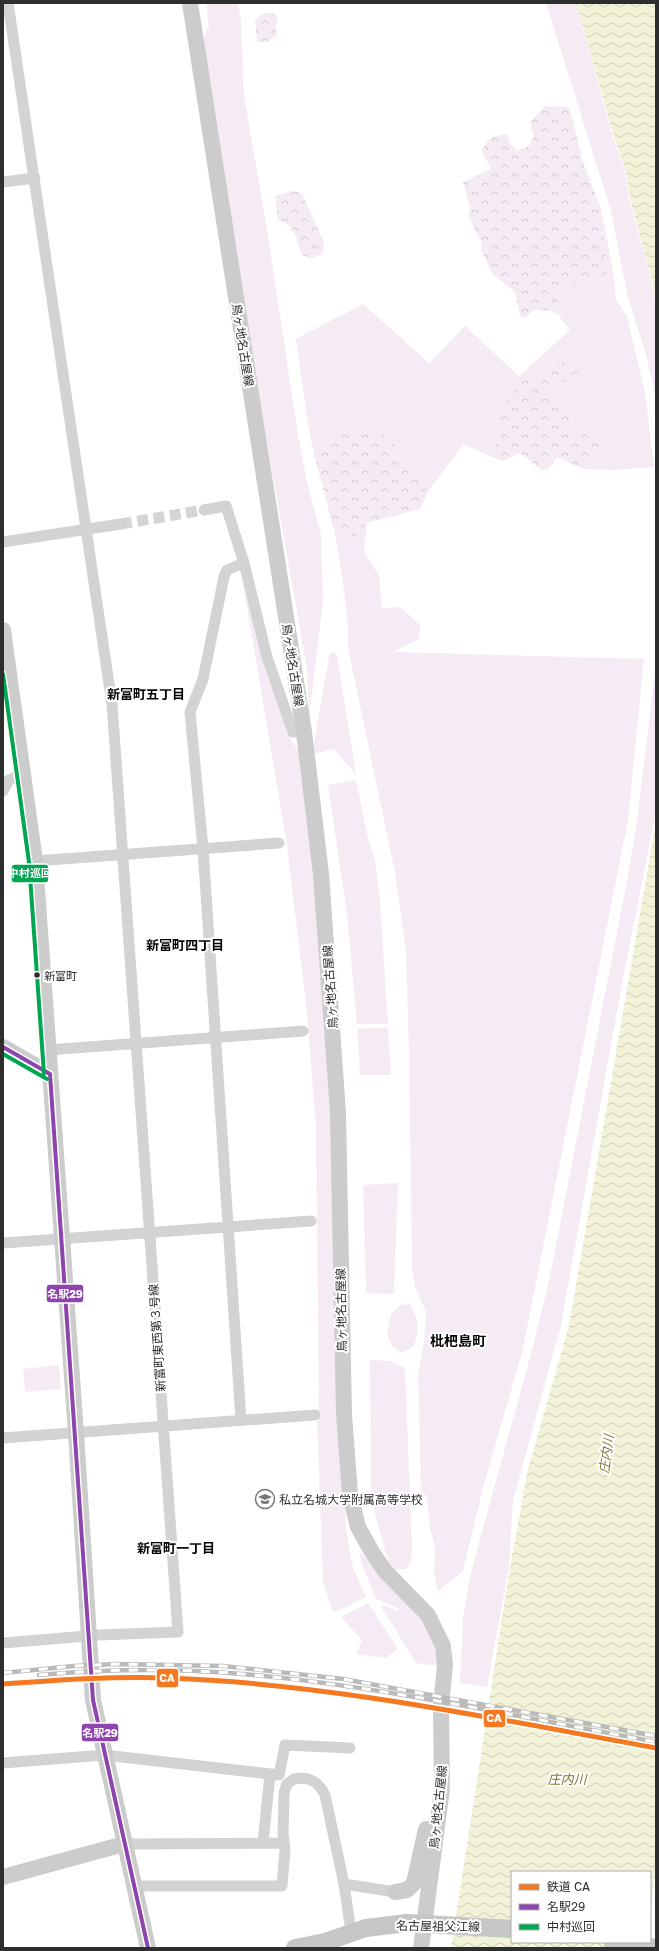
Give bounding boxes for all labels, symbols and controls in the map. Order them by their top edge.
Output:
street label: 鳥ヶ地名古屋線 [229,302,257,388]
street label: 鳥ヶ地名古屋線 [279,622,307,708]
district label: 新富町五丁目 [107,686,185,702]
line badge: 中村巡回 [11,864,49,883]
text: 中村巡回 [8,866,52,879]
district label: 新富町四丁目 [146,937,224,953]
street label: 鳥ヶ地名古屋線 [320,945,340,1029]
place label: 新富町 [44,969,77,982]
marker: 新富町 [32,970,42,980]
street label: 鳥ヶ地名古屋線 [333,1268,349,1352]
line badge: 名駅29 [46,1284,84,1303]
street label: 新富町東西第３号線 [146,1284,168,1392]
text: 名駅29 [47,1287,83,1300]
district label: 枇杷島町 [430,1332,486,1349]
water label: 庄内川 [595,1432,617,1474]
school or university icon: 私立名城大学附属高等学校 [254,1488,276,1510]
place label: 私立名城大学附属高等学校 [279,1492,423,1507]
district label: 新富町一丁目 [137,1540,215,1556]
line badge: CA [156,1668,179,1688]
text: CA [159,1671,175,1684]
line badge: CA [483,1709,506,1728]
text: CA [486,1711,502,1724]
line badge: 名駅29 [81,1723,119,1742]
text: 名駅29 [82,1726,118,1739]
street label: 鳥ヶ地名古屋線 [426,1764,450,1850]
water label: 庄内川 [547,1771,588,1787]
legend [511,1871,651,1943]
text: 鉄道 CA [547,1879,590,1894]
text: 名駅29 [547,1899,585,1914]
street label: 名古屋祖父江線 [396,1918,480,1934]
text: 中村巡回 [547,1919,595,1934]

